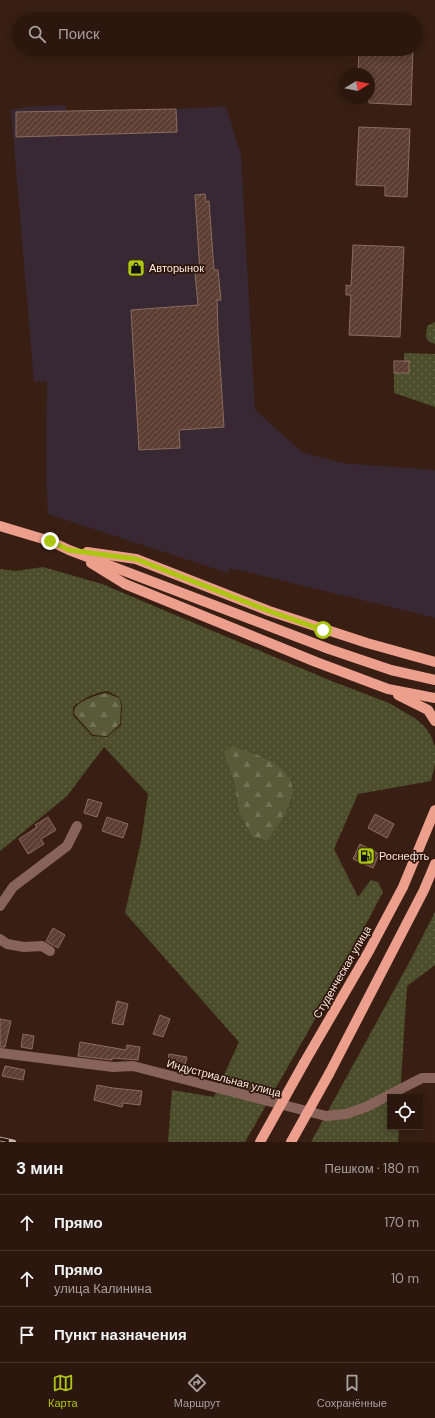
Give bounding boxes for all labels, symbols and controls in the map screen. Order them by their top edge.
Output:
search box [12,12,423,56]
icon: search [26,23,48,45]
text: Поиск [58,24,100,44]
north arrow [339,68,375,104]
shop icon: Авторынок [126,258,146,278]
place label: Авторынок [149,261,204,275]
route end [41,532,59,550]
route start [314,621,332,639]
fuel station icon: Роснефть [356,846,376,866]
place label: Роснефть [379,849,430,863]
street label: Студенческая улица [310,922,375,1021]
street label: Индустриальная улица [165,1056,284,1100]
map controls [387,1094,423,1130]
button: locate [387,1094,423,1130]
text: 3 мин [16,1157,64,1179]
text: Пешком · 180 m [325,1160,419,1177]
icon: ahead [16,1212,38,1234]
text: Прямо [54,1213,103,1233]
text: 170 m [384,1214,419,1231]
text: Прямо [54,1260,103,1280]
icon: ahead [16,1268,38,1290]
text: 10 m [391,1270,419,1287]
text: улица Калинина [54,1280,152,1297]
icon: arrive [16,1324,38,1346]
text: Пункт назначения [54,1325,187,1345]
tab: Карта [48,1372,78,1410]
tab: Маршрут [174,1372,221,1410]
tab: Сохранённые [317,1372,387,1410]

